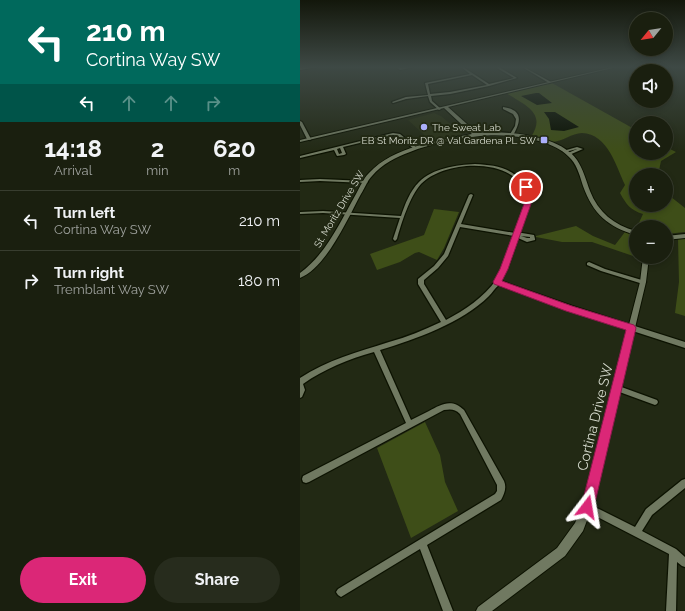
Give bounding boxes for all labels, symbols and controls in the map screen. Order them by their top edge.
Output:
north arrow [629,12,673,56]
map controls [629,12,673,264]
text: 210 m [86,15,166,48]
icon: left [20,16,72,68]
text: Cortina Way SW [86,49,220,70]
button: sound [629,64,673,108]
icon: left [76,92,98,114]
icon: ahead [118,92,140,114]
icon: ahead [160,92,182,114]
icon: right [202,92,224,114]
button: search [629,116,673,160]
marker: The Sweat Lab [419,122,429,132]
place label: The Sweat Lab [432,122,501,133]
text: 14:18 [44,134,102,163]
text: 2 [151,134,164,163]
text: 620 [213,134,256,163]
place label: EB St Moritz DR @ Val Gardena PL SW [362,135,537,146]
marker: EB St Moritz DR @ Val Gardena PL SW [539,135,549,145]
text: Arrival [54,163,92,178]
text: min [146,163,169,178]
text: m [228,163,240,178]
street label: St. Moritz Drive SW [312,168,367,249]
button: + [629,168,673,212]
pin [509,170,543,204]
icon: arrive [515,176,537,198]
text: Turn left [54,204,115,222]
icon: left [20,210,42,232]
text: 210 m [239,212,280,230]
button: − [629,220,673,264]
text: Cortina Way SW [54,222,151,237]
text: Turn right [54,264,124,282]
icon: right [20,270,42,292]
text: 180 m [238,272,280,290]
text: Tremblant Way SW [54,282,169,297]
street label: Cortina Drive SW [574,361,616,472]
position arrow [566,486,608,528]
button: Exit [20,557,146,603]
button: Share [154,557,280,603]

